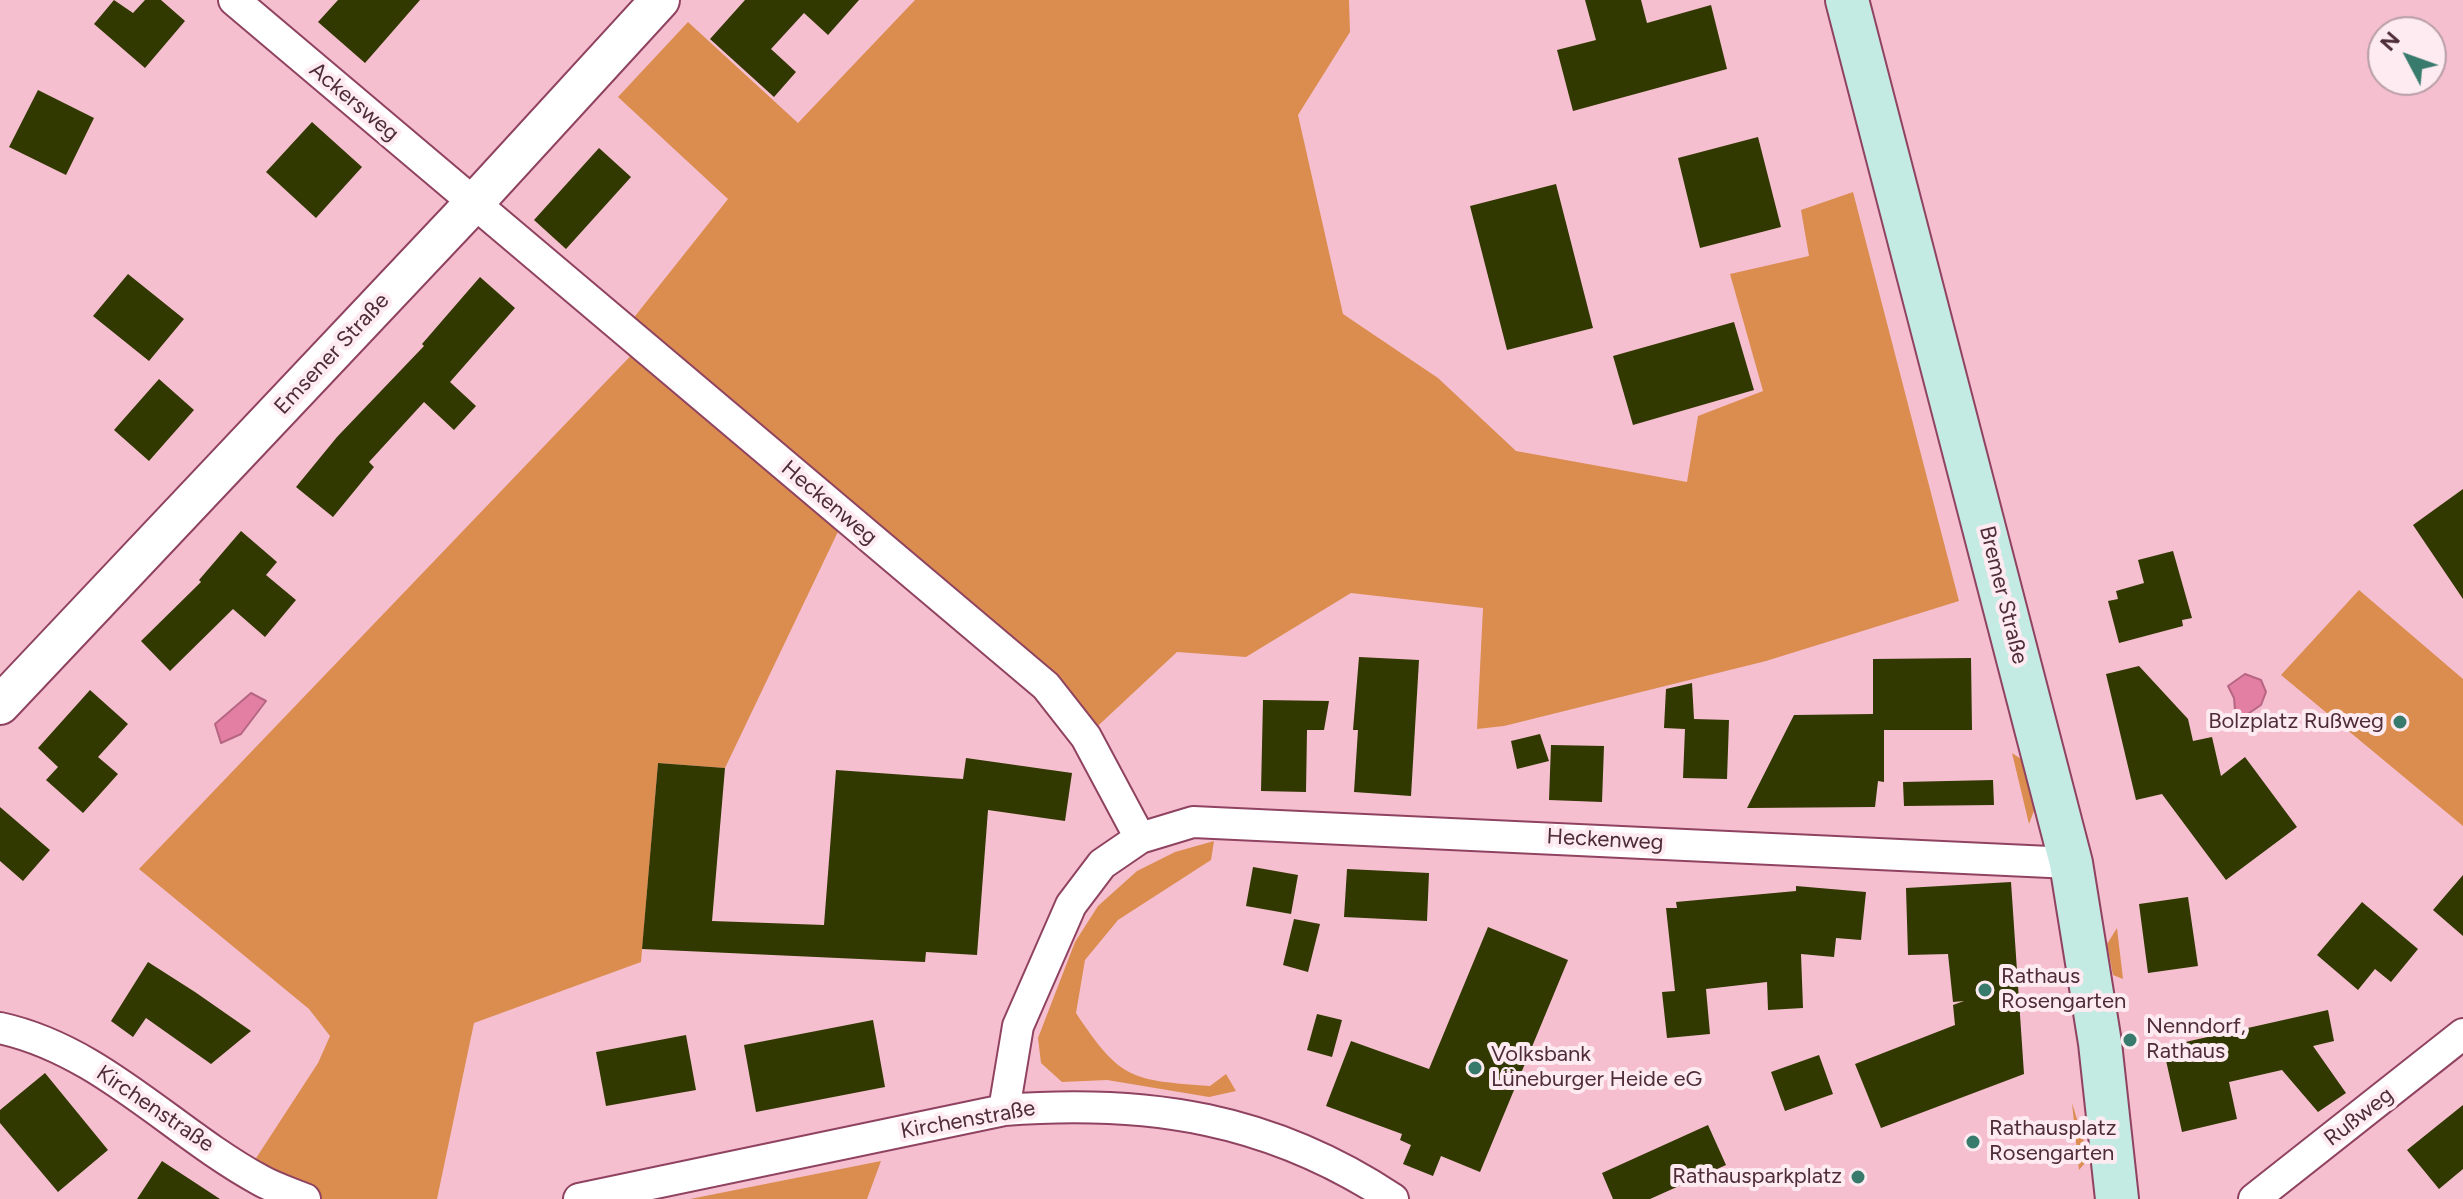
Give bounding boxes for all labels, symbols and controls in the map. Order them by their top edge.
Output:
north arrow [2367,16,2447,96]
text: N [2374,26,2406,57]
street label: Ackersweg [304,57,404,147]
street label: Emsener Straße [269,288,395,420]
street label: Heckenweg [776,455,882,551]
street label: Bremer Straße [1973,523,2033,667]
place label: Bolzplatz Rußweg [2208,709,2384,735]
marker: Bolzplatz Rußweg [2391,713,2409,731]
street label: Heckenweg [1546,824,1664,856]
place label: Rathaus Rosengarten [2001,964,2126,1016]
marker: Rathaus Rosengarten [1976,981,1994,999]
place label: Nenndorf, Rathaus [2146,1014,2246,1066]
marker: Nenndorf, Rathaus [2121,1031,2139,1049]
place label: Volksbank Lüneburger Heide eG [1491,1042,1702,1094]
marker: Volksbank Lüneburger Heide eG [1466,1059,1484,1077]
street label: Kirchenstraße [91,1060,219,1158]
street label: Rußweg [2319,1082,2399,1152]
street label: Kirchenstraße [899,1095,1037,1145]
place label: Rathausplatz Rosengarten [1989,1116,2117,1168]
marker: Rathausplatz Rosengarten [1964,1133,1982,1151]
place label: Rathausparkplatz [1672,1164,1842,1190]
marker: Rathausparkplatz [1849,1168,1867,1186]

